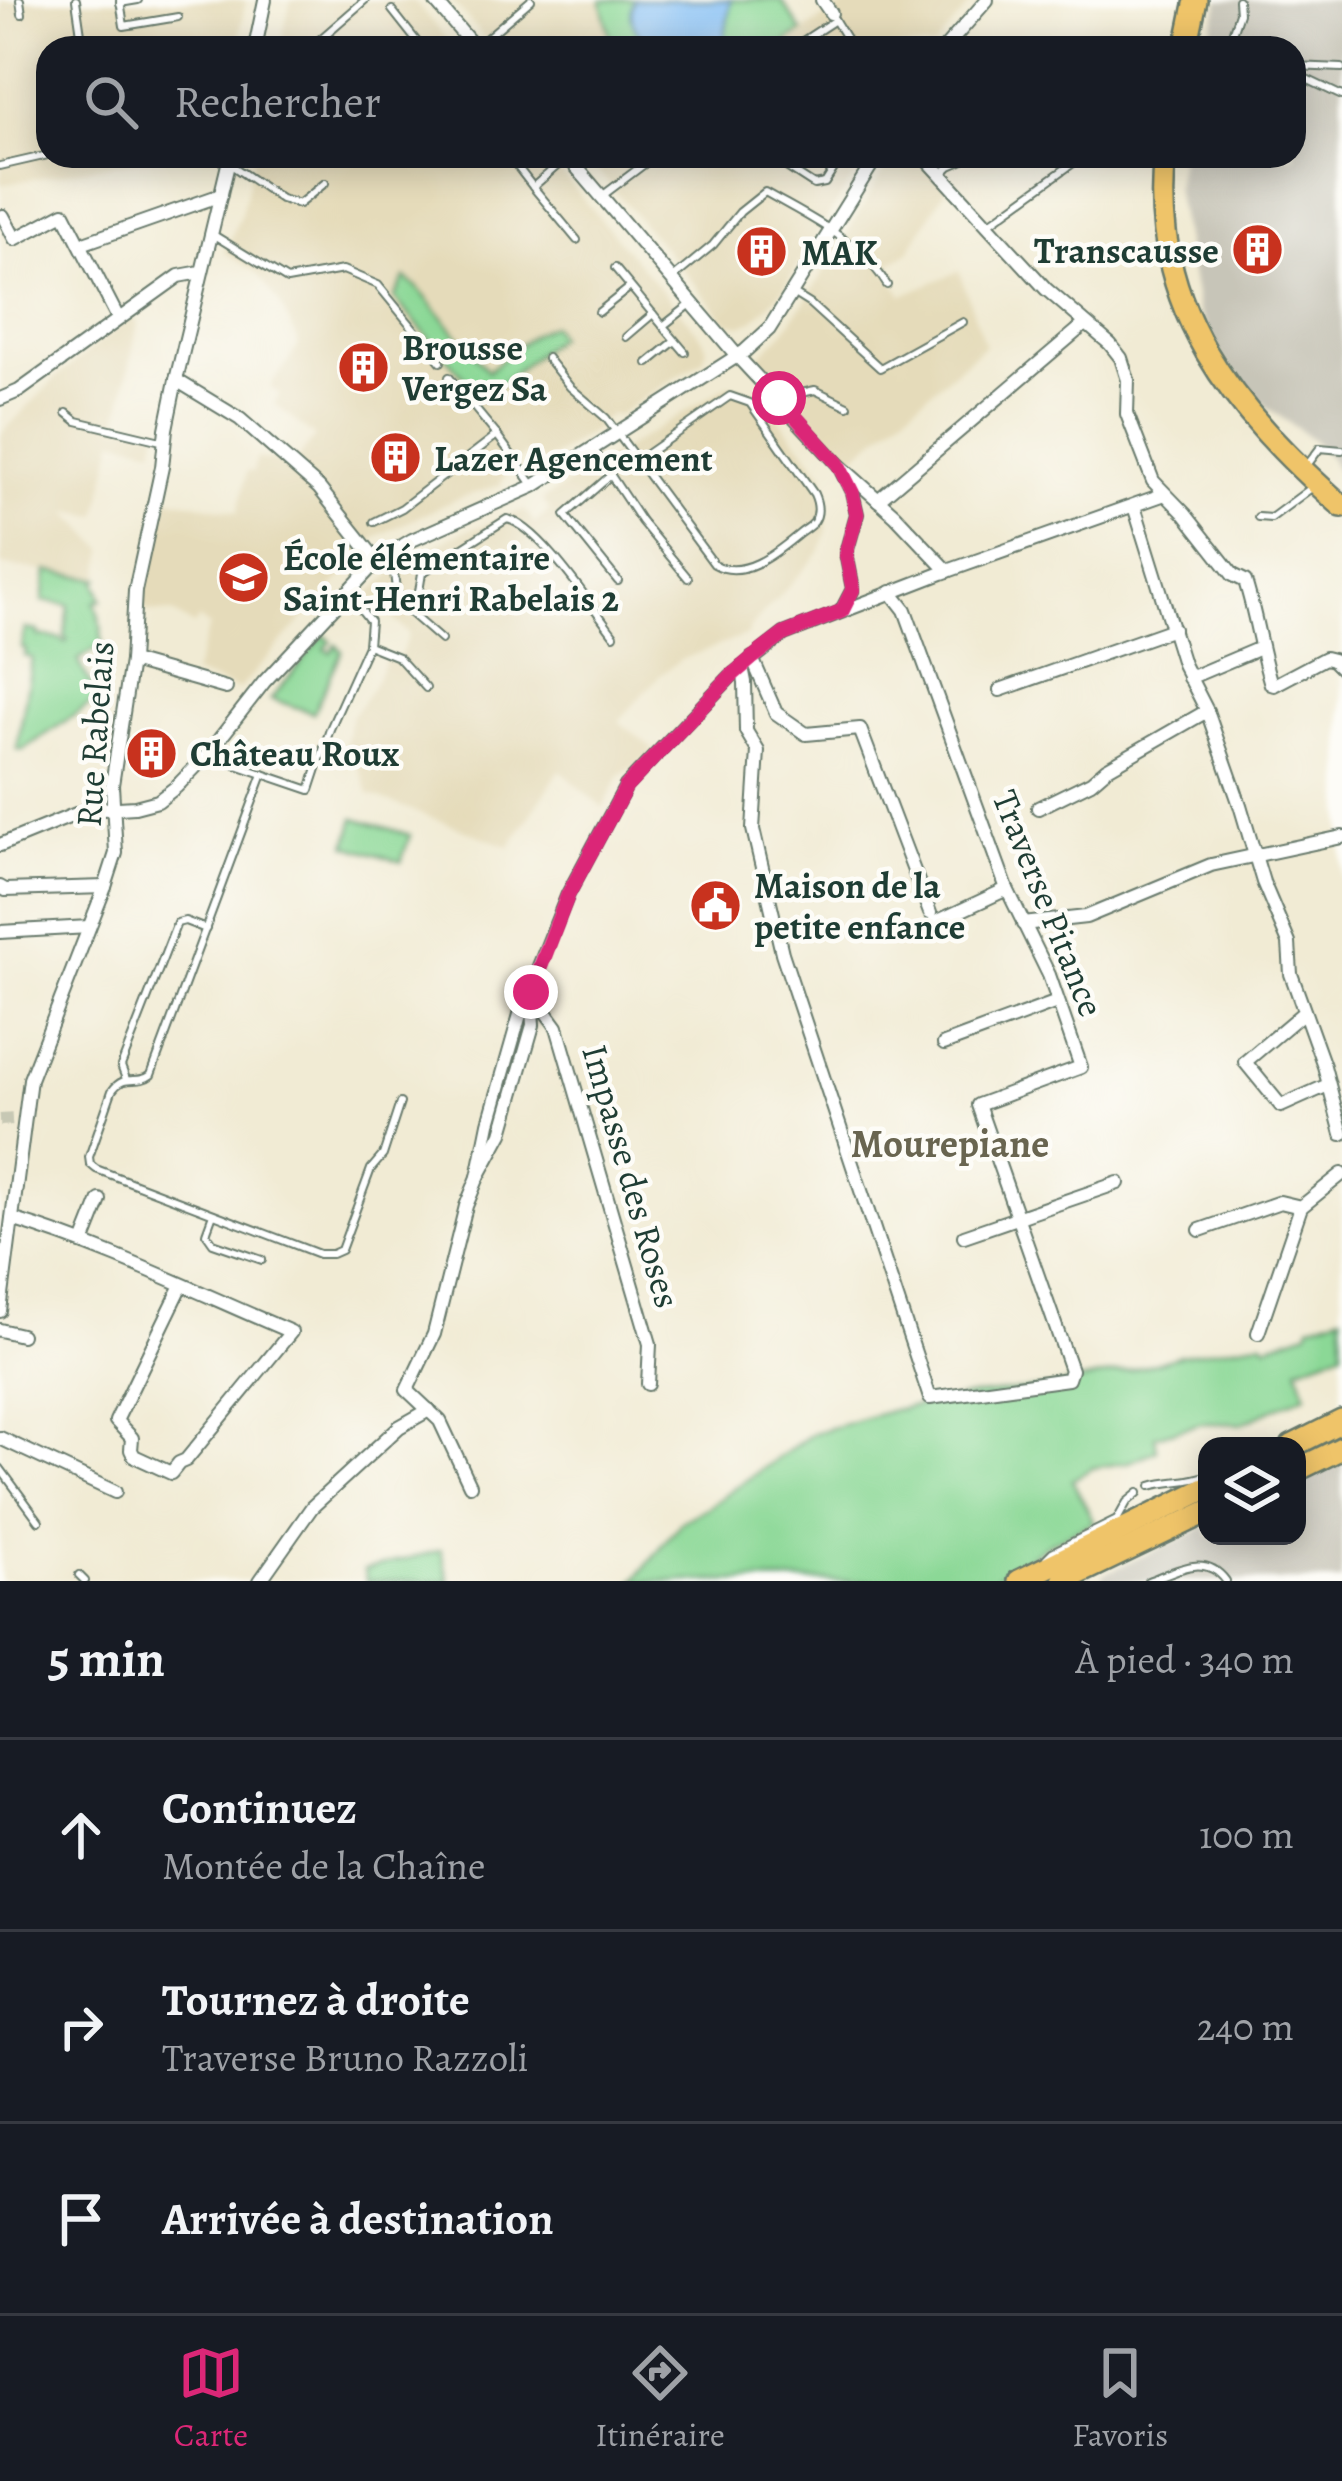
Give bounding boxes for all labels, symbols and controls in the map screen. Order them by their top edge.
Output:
search box [36,36,1306,168]
icon: search [78,69,144,135]
text: Rechercher [174,71,381,133]
building icon: Transcausse [1230,222,1286,278]
building icon: MAK [734,224,790,280]
place label: Transcausse [1034,226,1219,275]
place label: MAK [801,228,878,277]
place label: Brousse Vergez Sa [401,323,548,413]
building icon: Brousse Vergez Sa [335,340,391,396]
route start [752,371,806,425]
building icon: Lazer Agencement [367,430,423,486]
place label: Lazer Agencement [434,434,713,483]
place label: École élémentaire Saint-Henri Rabelais 2 [283,533,619,623]
school or university icon: École élémentaire Saint-Henri Rabelais 2 [216,550,272,606]
street label: Rue Rabelais [64,639,125,829]
building icon: Château Roux [123,725,179,781]
place label: Château Roux [190,729,399,778]
street label: Traverse Pitance [981,783,1116,1024]
place label: Maison de la petite enfance [754,861,965,951]
public building icon: Maison de la petite enfance [687,878,743,934]
route end [504,965,558,1019]
street label: Impasse des Roses [571,1039,692,1313]
district label: Mourepiane [851,1117,1049,1170]
map controls [1198,1437,1306,1545]
button: layers [1198,1437,1306,1545]
text: 5 min [48,1624,165,1694]
text: À pied · 340 m [1075,1633,1294,1686]
text: Continuez [162,1777,357,1839]
icon: ahead [48,1802,114,1868]
text: 100 m [1199,1808,1294,1861]
text: Montée de la Chaîne [162,1839,485,1892]
text: Tournez à droite [162,1969,470,2031]
icon: right [48,1994,114,2060]
text: 240 m [1197,2000,1294,2053]
text: Traverse Bruno Razzoli [162,2031,529,2084]
icon: arrive [48,2186,114,2252]
text: Arrivée à destination [162,2188,554,2250]
tab: Carte [174,2340,248,2457]
tab: Itinéraire [596,2340,725,2457]
tab: Favoris [1072,2340,1168,2457]

